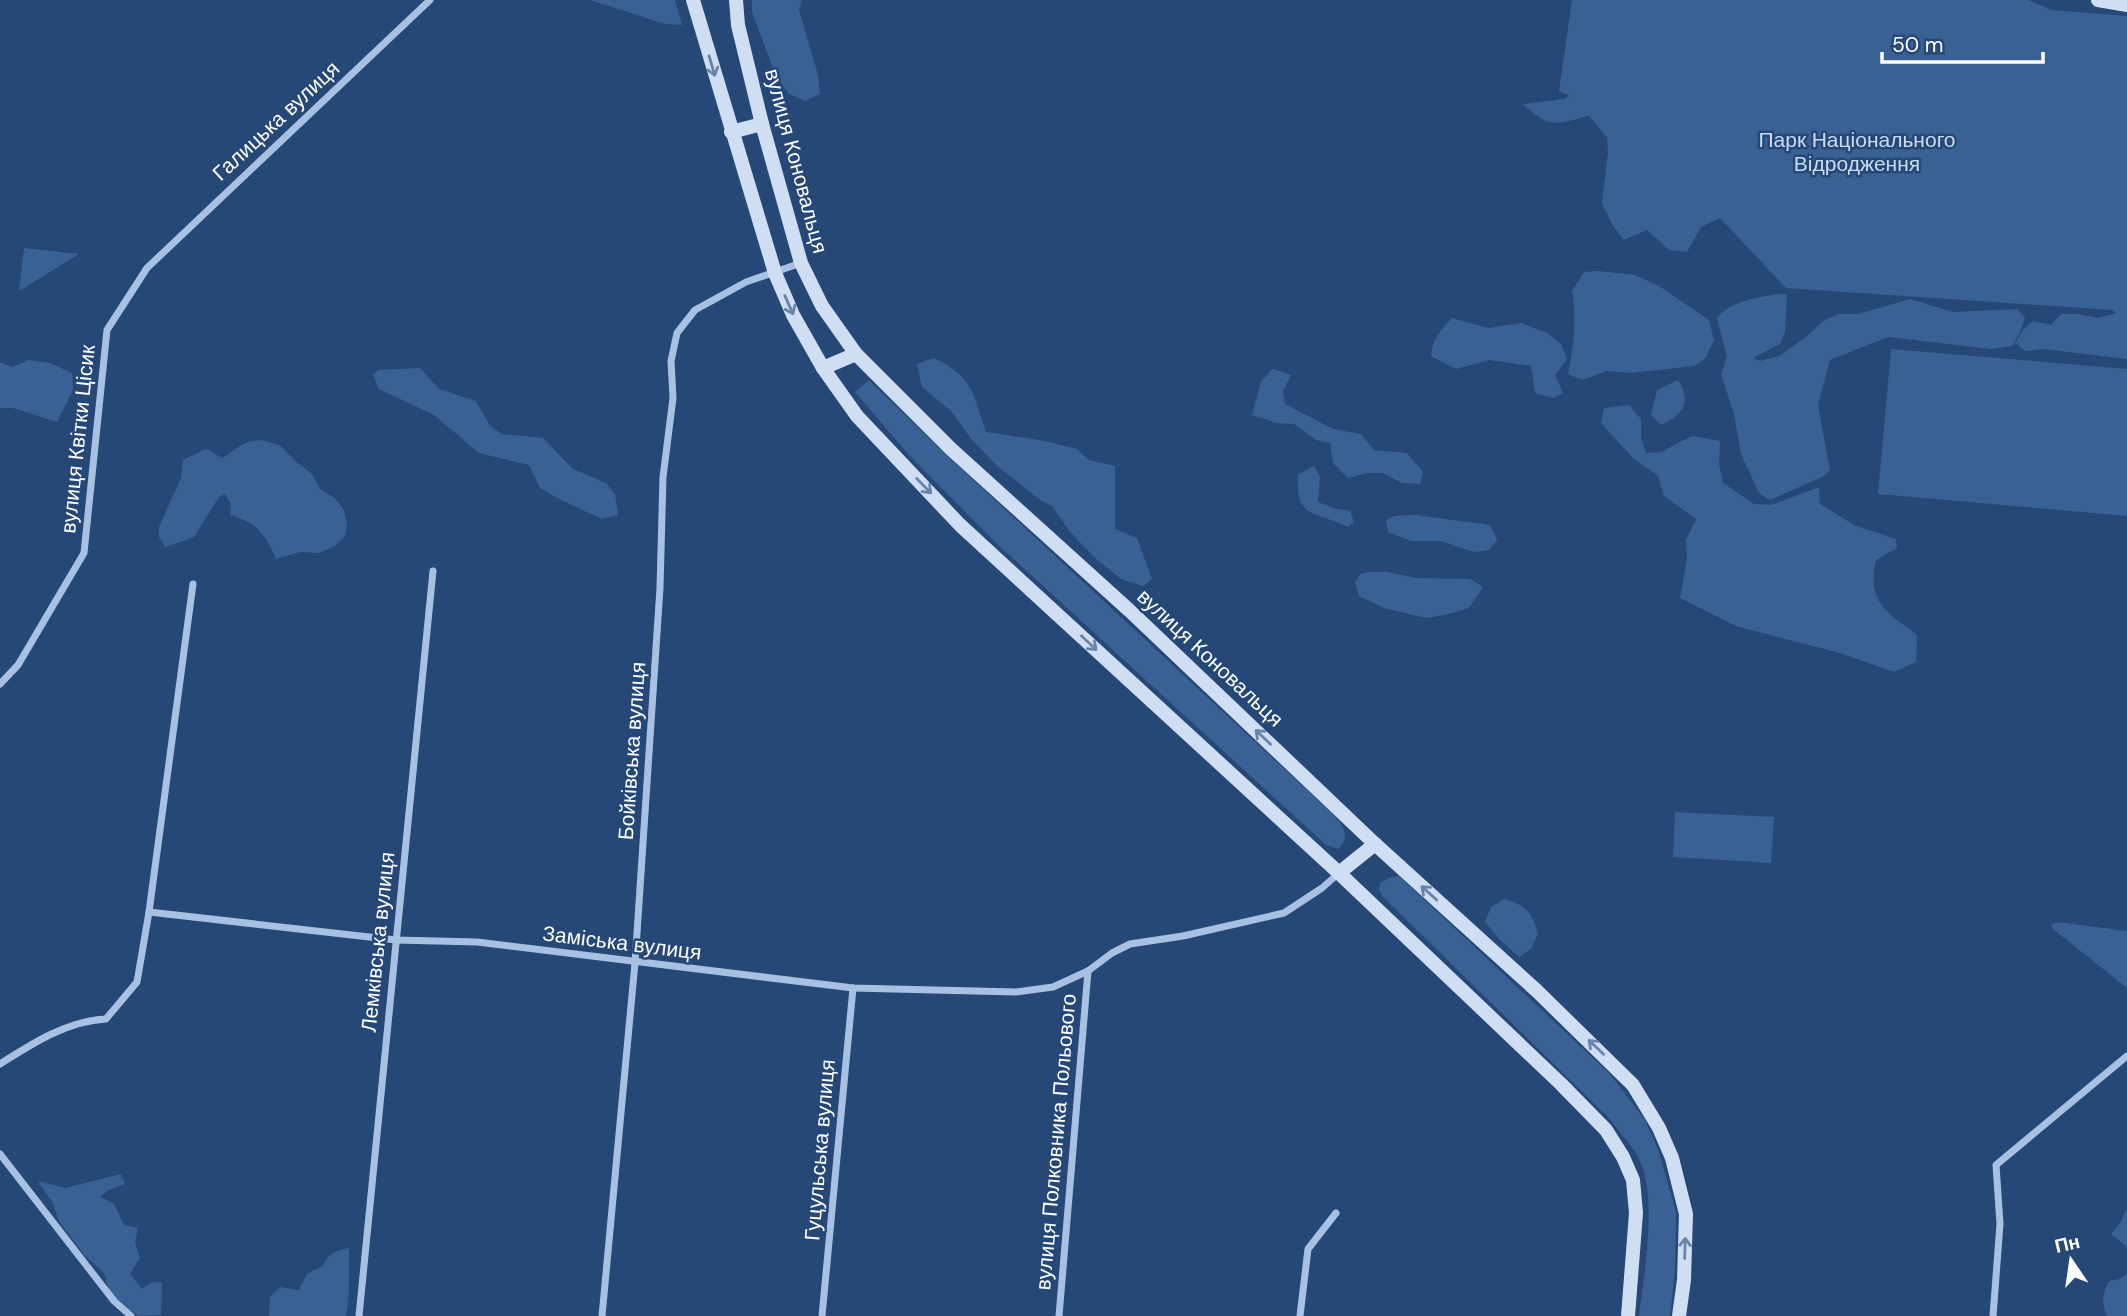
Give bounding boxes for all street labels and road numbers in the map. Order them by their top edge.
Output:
street label: Галицька вулиця [207,55,345,187]
street label: вулиця Коновальця [758,66,834,256]
street label: вулиця Квітки Цісик [54,342,102,535]
street label: вулиця Коновальця [1131,583,1289,733]
street label: Бойківська вулиця [612,661,652,841]
street label: Лемківська вулиця [355,850,401,1034]
street label: Заміська вулиця [541,919,703,967]
street label: вулиця Полковника Польового [1029,993,1083,1291]
street label: Гуцульська вулиця [798,1058,842,1242]

